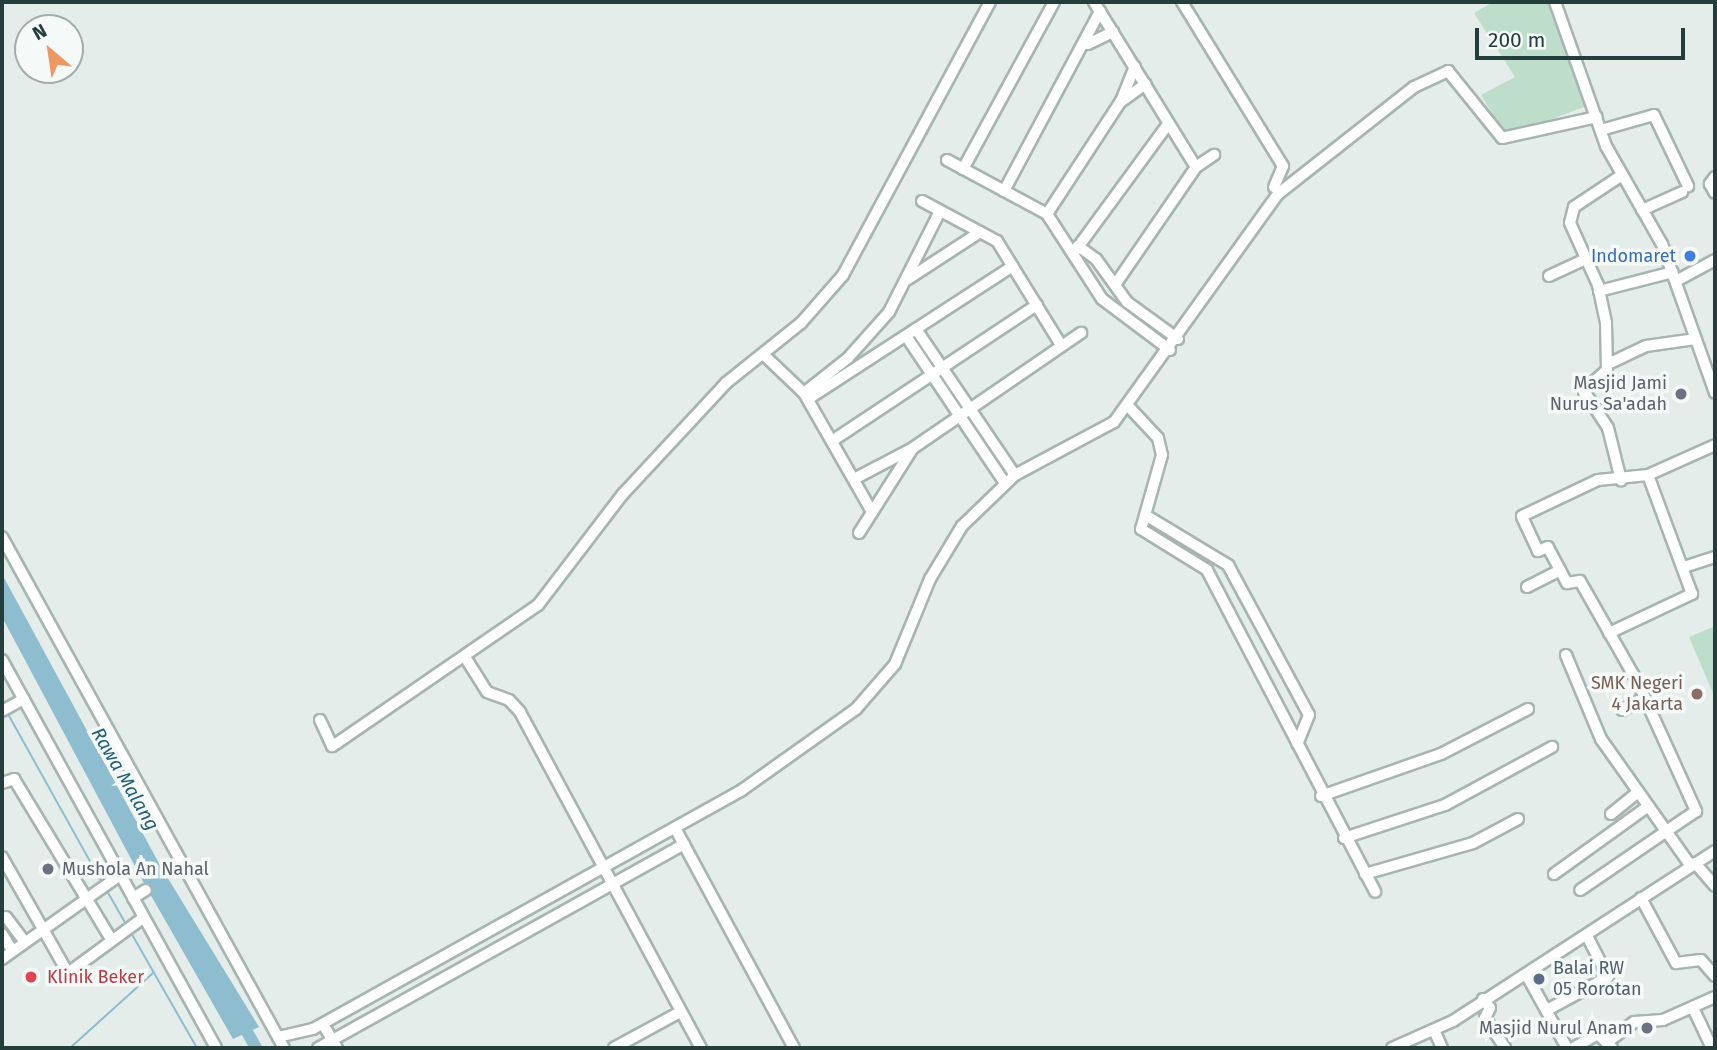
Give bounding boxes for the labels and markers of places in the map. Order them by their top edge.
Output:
place label: Indomaret [1591,245,1676,267]
marker: Indomaret [1682,248,1698,264]
place label: Masjid Jami Nurus Sa'adah [1550,373,1667,416]
marker: Masjid Jami Nurus Sa'adah [1673,386,1689,402]
place label: SMK Negeri 4 Jakarta [1591,673,1683,716]
marker: SMK Negeri 4 Jakarta [1689,686,1705,702]
place label: Mushola An Nahal [62,858,209,880]
marker: Mushola An Nahal [40,861,56,877]
place label: Balai RW 05 Rorotan [1553,958,1642,1000]
place label: Klinik Beker [47,966,144,988]
marker: Klinik Beker [21,967,41,987]
marker: Balai RW 05 Rorotan [1531,971,1547,987]
place label: Masjid Nurul Anam [1479,1017,1633,1039]
marker: Masjid Nurul Anam [1639,1020,1655,1036]

